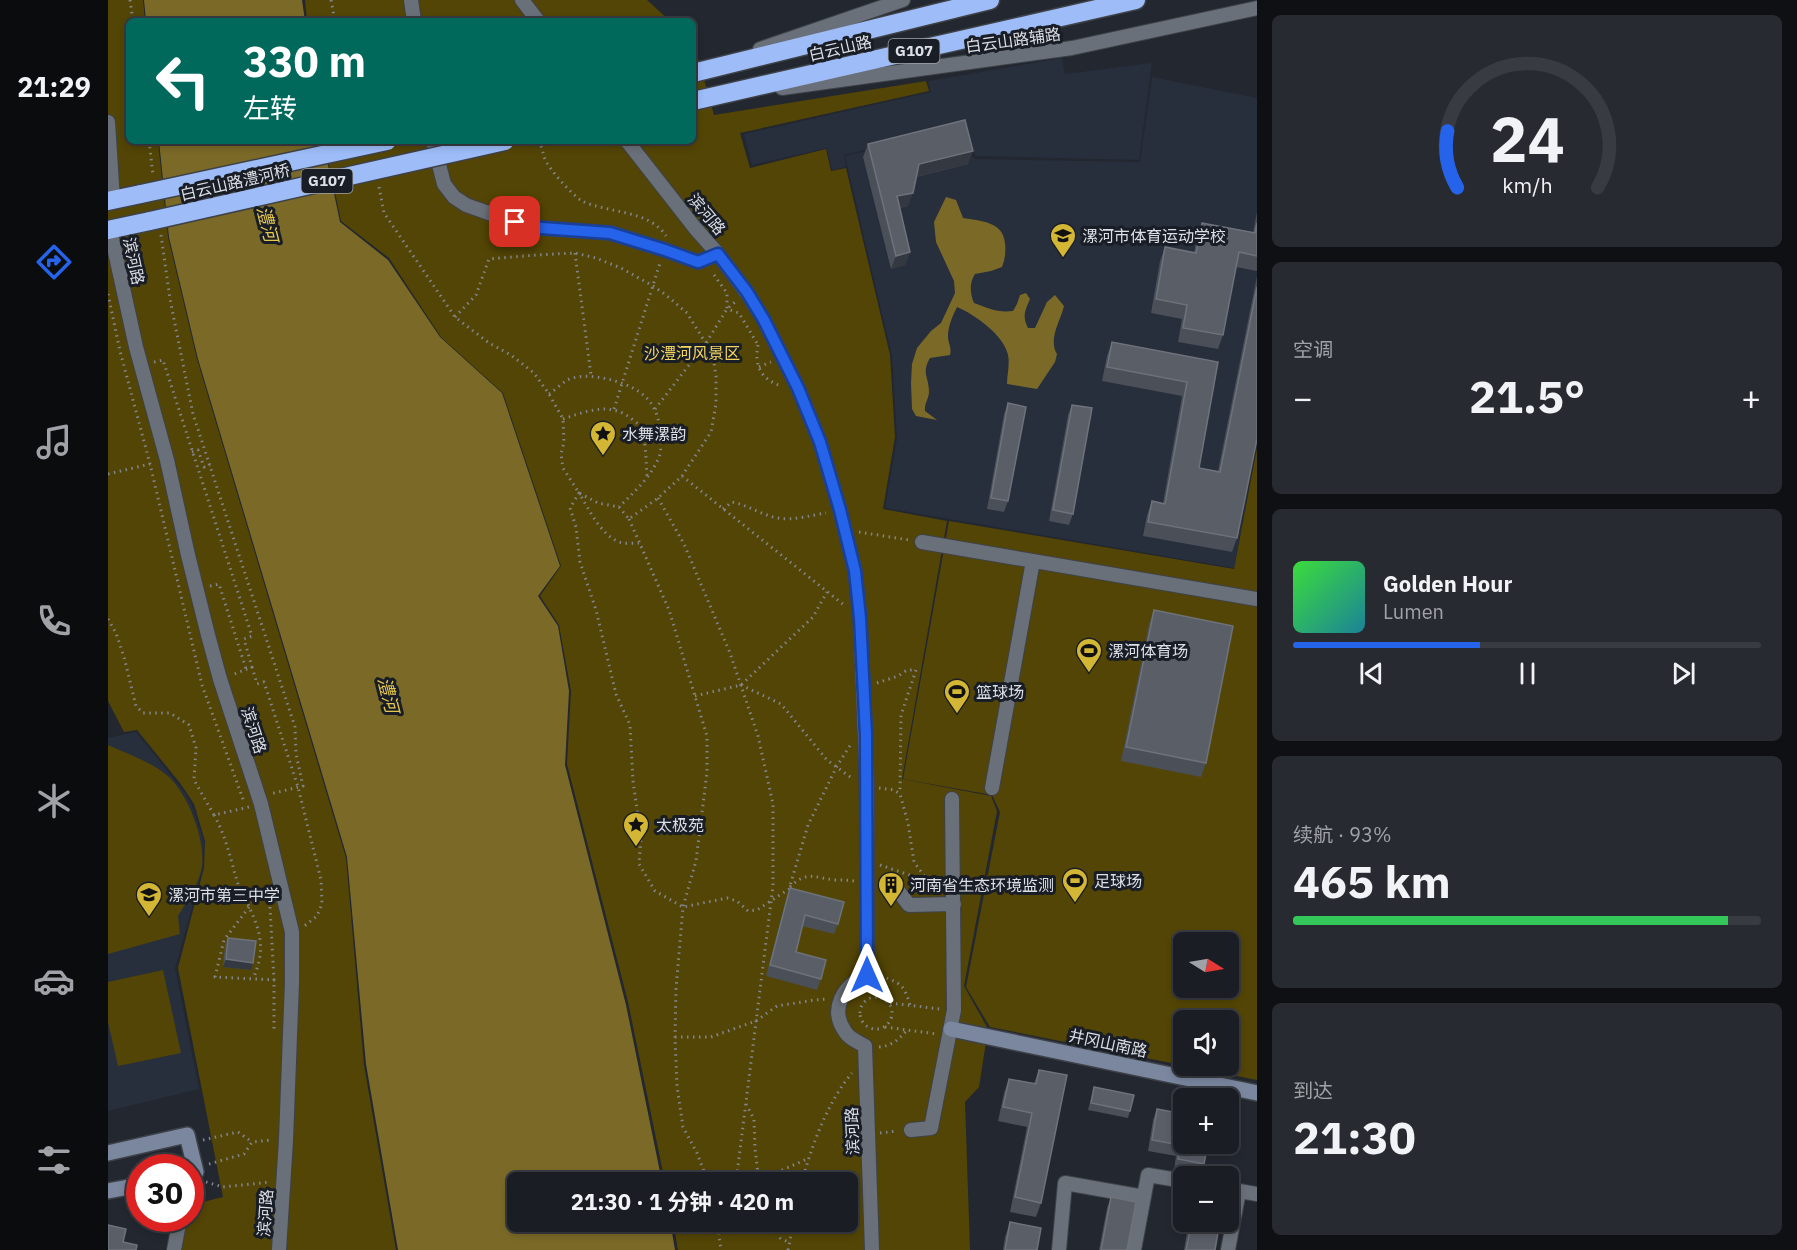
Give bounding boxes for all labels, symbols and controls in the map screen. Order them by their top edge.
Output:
street label: 白云山路辅路 [964,23,1062,57]
street label: 白云山路 [807,31,873,65]
text: 330 m [243,34,366,89]
road number: G107 [888,39,940,63]
icon: left [144,42,222,120]
text: 21:29 [17,69,91,104]
text: 左转 [243,90,297,125]
text: 24 [1490,98,1564,179]
street label: 白云山路澧河桥 [178,160,292,204]
road number: G107 [302,169,352,193]
text: km/h [1502,171,1552,199]
street label: 滨河路 [684,189,730,239]
pin [489,196,540,247]
water label: 澧河 [252,204,284,247]
icon: arrive [498,205,531,238]
school or university icon: 漯河市体育运动学校 [1048,221,1078,259]
place label: 漯河市体育运动学校 [1082,226,1226,246]
street label: 滨河路 [119,235,149,287]
icon: directions [33,241,75,283]
text: 空调 [1293,336,1333,363]
park label: 沙澧河风景区 [644,343,740,363]
text: 21.5° [1469,367,1585,425]
text: − [1293,376,1313,419]
text: + [1741,376,1761,419]
place icon: 水舞漯韵 [588,419,618,457]
icon: music [33,421,75,463]
place label: 水舞漯韵 [622,424,686,444]
text: Golden Hour [1383,569,1512,598]
text: Lumen [1383,598,1444,625]
icon: phone [33,600,75,642]
sports icon: 漯河体育场 [1074,636,1104,674]
place label: 漯河体育场 [1108,641,1188,661]
icon: previous [1355,657,1388,690]
icon: pause [1511,657,1544,690]
icon: next [1667,657,1700,690]
water label: 澧河 [373,675,405,718]
sports icon: 篮球场 [942,677,972,715]
place label: 篮球场 [976,682,1024,702]
street label: 滨河路 [237,704,271,756]
icon: climate [33,780,75,822]
place icon: 太极苑 [621,810,651,848]
place label: 太极苑 [656,815,704,835]
text: 续航 · 93% [1293,821,1392,848]
text: 465 km [1293,852,1451,910]
sports icon: 足球场 [1060,866,1090,904]
building icon: 河南省生态环境监测 [876,870,906,908]
place label: 足球场 [1094,871,1142,891]
place label: 河南省生态环境监测 [910,875,1054,895]
school or university icon: 漯河市第三中学 [134,880,164,918]
place label: 漯河市第三中学 [168,885,280,905]
north arrow [1173,932,1239,998]
map controls [1173,932,1239,1232]
position arrow [835,943,899,1007]
icon: car [33,960,75,1002]
button: sound [1173,1010,1239,1076]
street label: 井冈山南路 [1067,1025,1149,1061]
text: 到达 [1293,1077,1333,1104]
button: + [1173,1088,1239,1154]
street label: 滨河路 [841,1107,863,1155]
text: 21:30 [1293,1108,1416,1166]
icon: filters [33,1139,75,1181]
speed limit sign: 30 [126,1154,204,1232]
button: − [1173,1166,1239,1232]
text: 21:30 · 1 分钟 · 420 m [571,1187,794,1216]
street label: 滨河路 [253,1188,277,1238]

